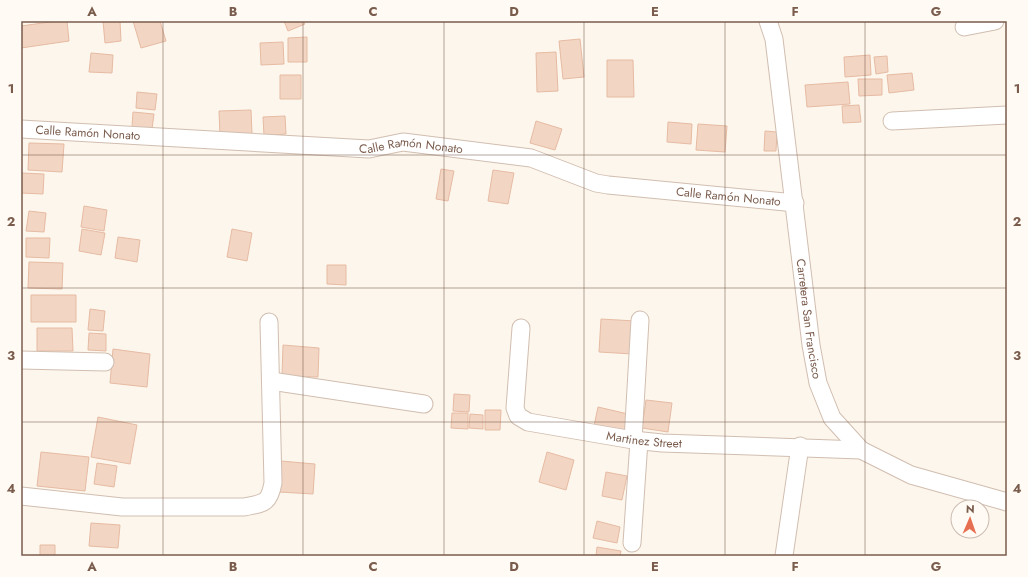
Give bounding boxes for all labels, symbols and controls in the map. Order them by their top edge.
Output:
text: A [86,2,97,21]
text: B [229,2,238,21]
text: C [368,2,378,21]
text: D [509,2,519,21]
text: E [651,2,659,21]
text: F [791,2,799,21]
text: G [931,2,942,21]
text: 1 [8,79,14,98]
text: 1 [1014,79,1020,98]
street label: Calle Ramón Nonato [35,121,141,145]
street label: Calle Ramón Nonato [358,133,464,158]
street label: Calle Ramón Nonato [675,183,782,211]
text: 2 [7,212,15,231]
text: 2 [1013,212,1021,231]
street label: Carretera San Francisco [792,258,826,381]
text: 3 [7,346,15,365]
text: 3 [1013,346,1021,365]
street label: Martinez Street [605,427,682,453]
text: 4 [6,479,16,498]
text: 4 [1012,479,1022,498]
north arrow [950,499,990,539]
text: N [966,501,975,517]
text: A [86,557,97,576]
text: B [229,557,238,576]
text: C [368,557,378,576]
text: D [509,557,519,576]
text: E [651,557,659,576]
text: F [791,557,799,576]
text: G [931,557,942,576]

